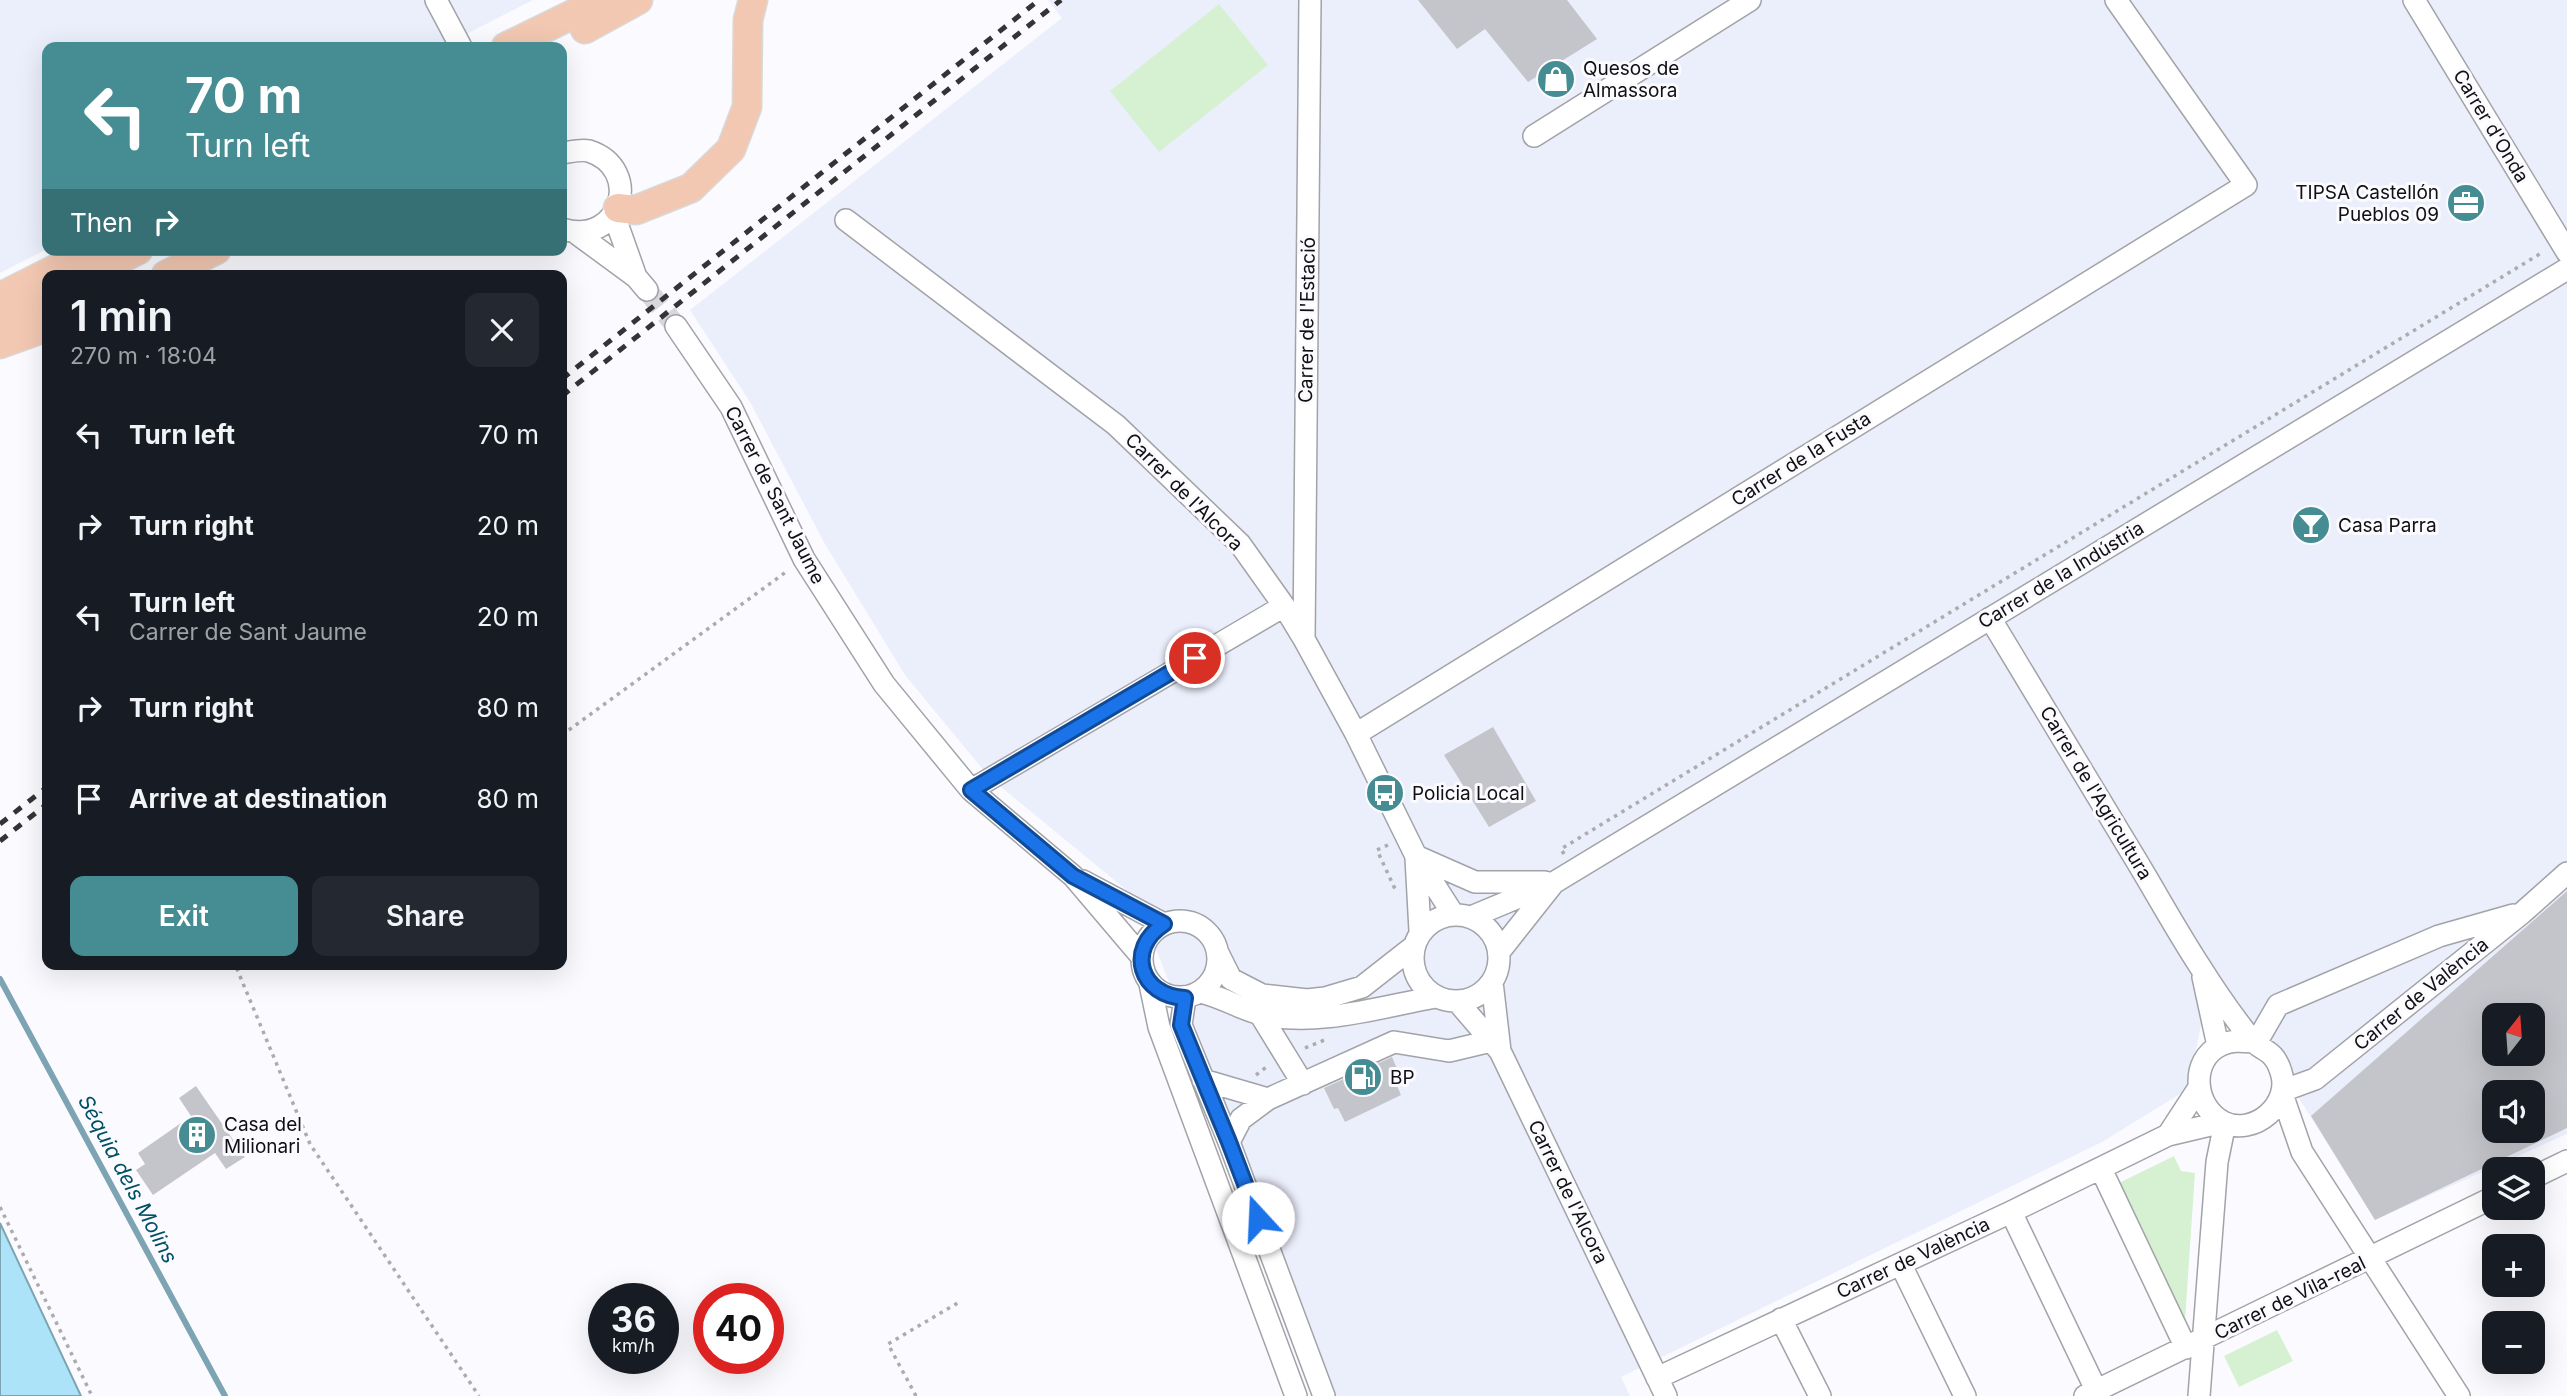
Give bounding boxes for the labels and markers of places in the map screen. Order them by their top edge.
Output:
place label: Quesos de Almassora [1583,57,1679,102]
shop icon: Quesos de Almassora [1535,58,1577,100]
place label: TIPSA Castellón Pueblos 09 [2295,181,2439,226]
office icon: TIPSA Castellón Pueblos 09 [2445,182,2487,224]
bar icon: Casa Parra [2290,504,2332,546]
place label: Casa Parra [2338,514,2437,537]
pin [1165,628,1225,688]
bus stop icon: Policia Local [1364,772,1406,814]
place label: Policia Local [1412,782,1525,805]
fuel station icon: BP [1342,1056,1384,1098]
place label: BP [1390,1066,1415,1089]
place label: Casa del Milionari [224,1113,302,1158]
building icon: Casa del Milionari [176,1114,218,1156]

